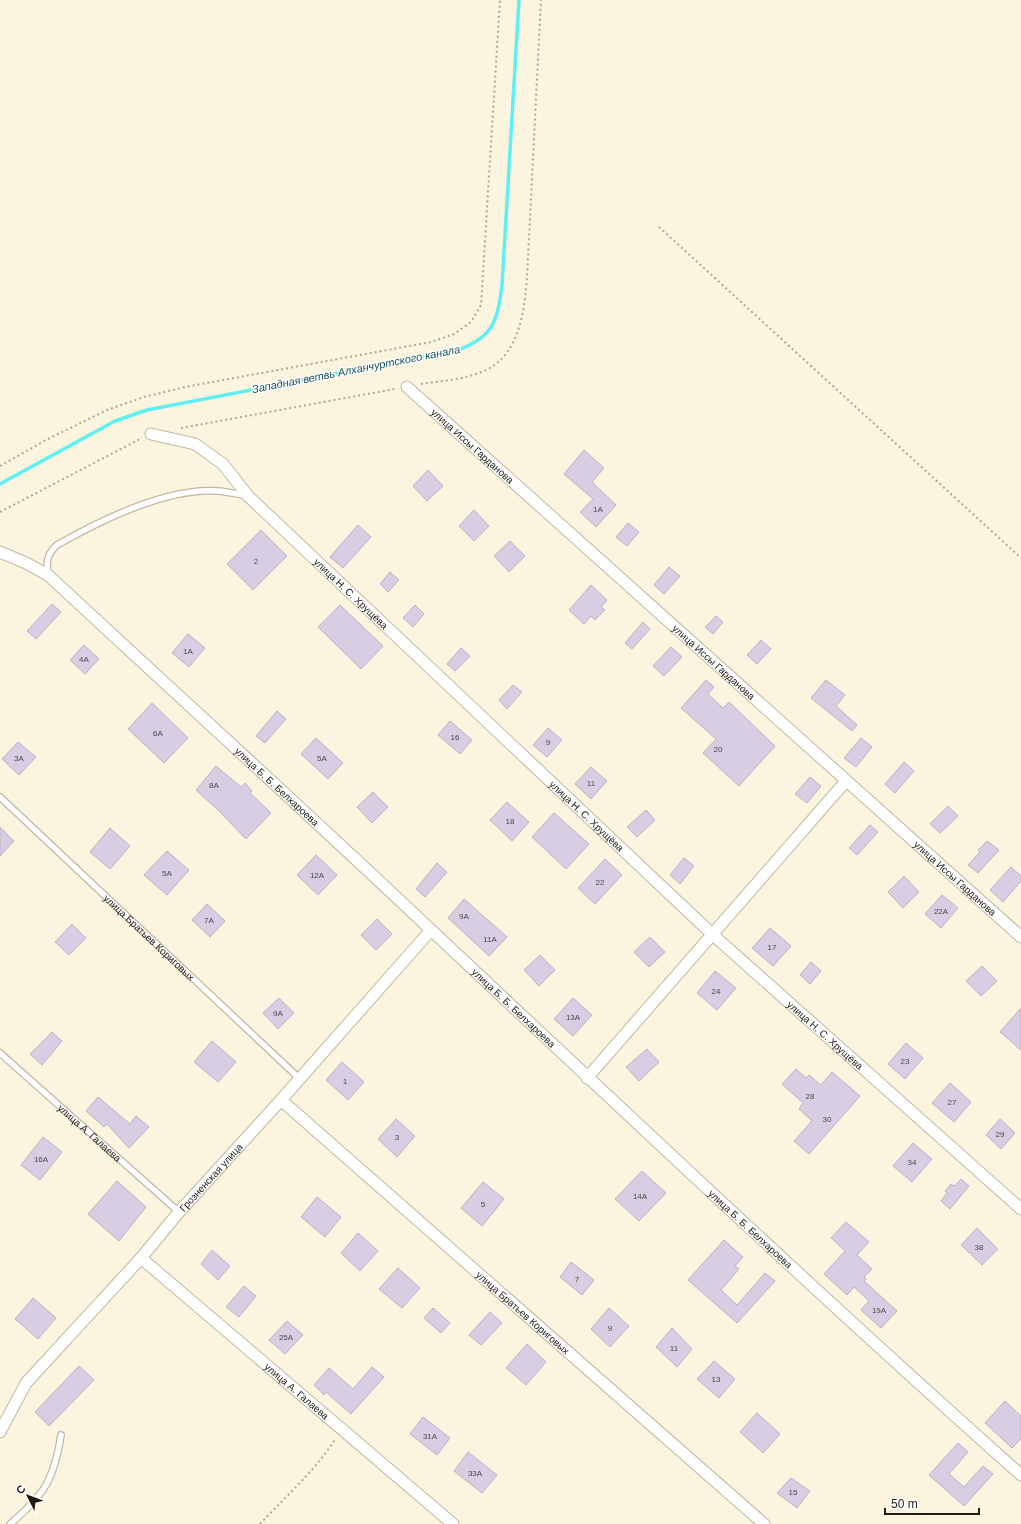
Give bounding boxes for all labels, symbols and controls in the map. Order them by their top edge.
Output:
water label: Западная ветвь Алханчуртского канала [251,343,461,395]
street label: улица Иссы Гарданова [429,406,516,486]
house number: 1А [593,505,604,514]
street label: улица Н. С. Хрущёва [312,556,391,631]
house number: 2 [254,557,259,566]
street label: улица Иссы Гарданова [671,622,758,702]
house number: 1А [183,647,194,656]
house number: 4А [79,655,90,664]
house number: 6А [153,729,164,738]
house number: 16 [451,733,460,742]
house number: 9 [546,738,551,747]
street label: улица Б. Б. Белхароева [233,745,322,828]
house number: 20 [714,745,723,754]
house number: 3А [14,754,25,763]
house number: 5А [317,754,328,763]
street label: улица Н. С. Хрущёва [548,778,626,854]
house number: 11 [587,779,596,788]
house number: 8А [209,781,220,790]
house number: 18 [506,817,515,826]
street label: улица Иссы Гарданова [912,838,999,918]
house number: 5А [162,869,173,878]
house number: 12А [310,871,325,880]
house number: 22 [596,878,605,887]
street label: улица Братьев Кориговых [102,892,197,983]
house number: 22А [934,907,949,916]
house number: 9А [459,912,470,921]
house number: 7А [204,916,215,925]
house number: 11А [483,935,497,944]
house number: 17 [768,943,777,952]
street label: улица Б. Б. Белхароева [470,966,558,1050]
house number: 24 [712,987,721,996]
street label: улица Н. С. Хрущёва [785,998,866,1072]
house number: 9А [273,1009,284,1018]
house number: 13А [566,1013,581,1022]
house number: 23 [901,1057,910,1066]
house number: 1 [343,1077,348,1086]
house number: 28 [806,1092,815,1101]
house number: 27 [948,1098,957,1107]
street label: улица А. Галаева [56,1102,124,1164]
house number: 30 [823,1115,832,1124]
house number: 29 [996,1130,1005,1139]
house number: 3 [395,1133,400,1142]
street label: Грозненская улица [177,1141,245,1213]
house number: 16А [34,1155,49,1164]
house number: 34 [908,1158,917,1167]
street label: улица Б. Б. Белхароева [706,1187,795,1271]
house number: 14А [633,1192,648,1201]
house number: 5 [481,1200,486,1209]
house number: 38 [975,1243,984,1252]
street label: улица Братьев Кориговых [474,1269,572,1356]
house number: 7 [575,1275,580,1284]
house number: 19А [872,1306,887,1315]
house number: 9 [608,1324,613,1333]
house number: 25А [279,1333,294,1342]
house number: 11 [670,1344,679,1353]
street label: улица А. Галаева [263,1361,332,1422]
house number: 13 [712,1375,721,1384]
house number: 31А [423,1432,438,1441]
house number: 33А [468,1469,483,1478]
north arrow [8,1476,48,1516]
text: С [13,1482,28,1496]
house number: 15 [789,1488,798,1497]
scale bar [885,1490,979,1516]
text: 50 m [891,1497,918,1511]

